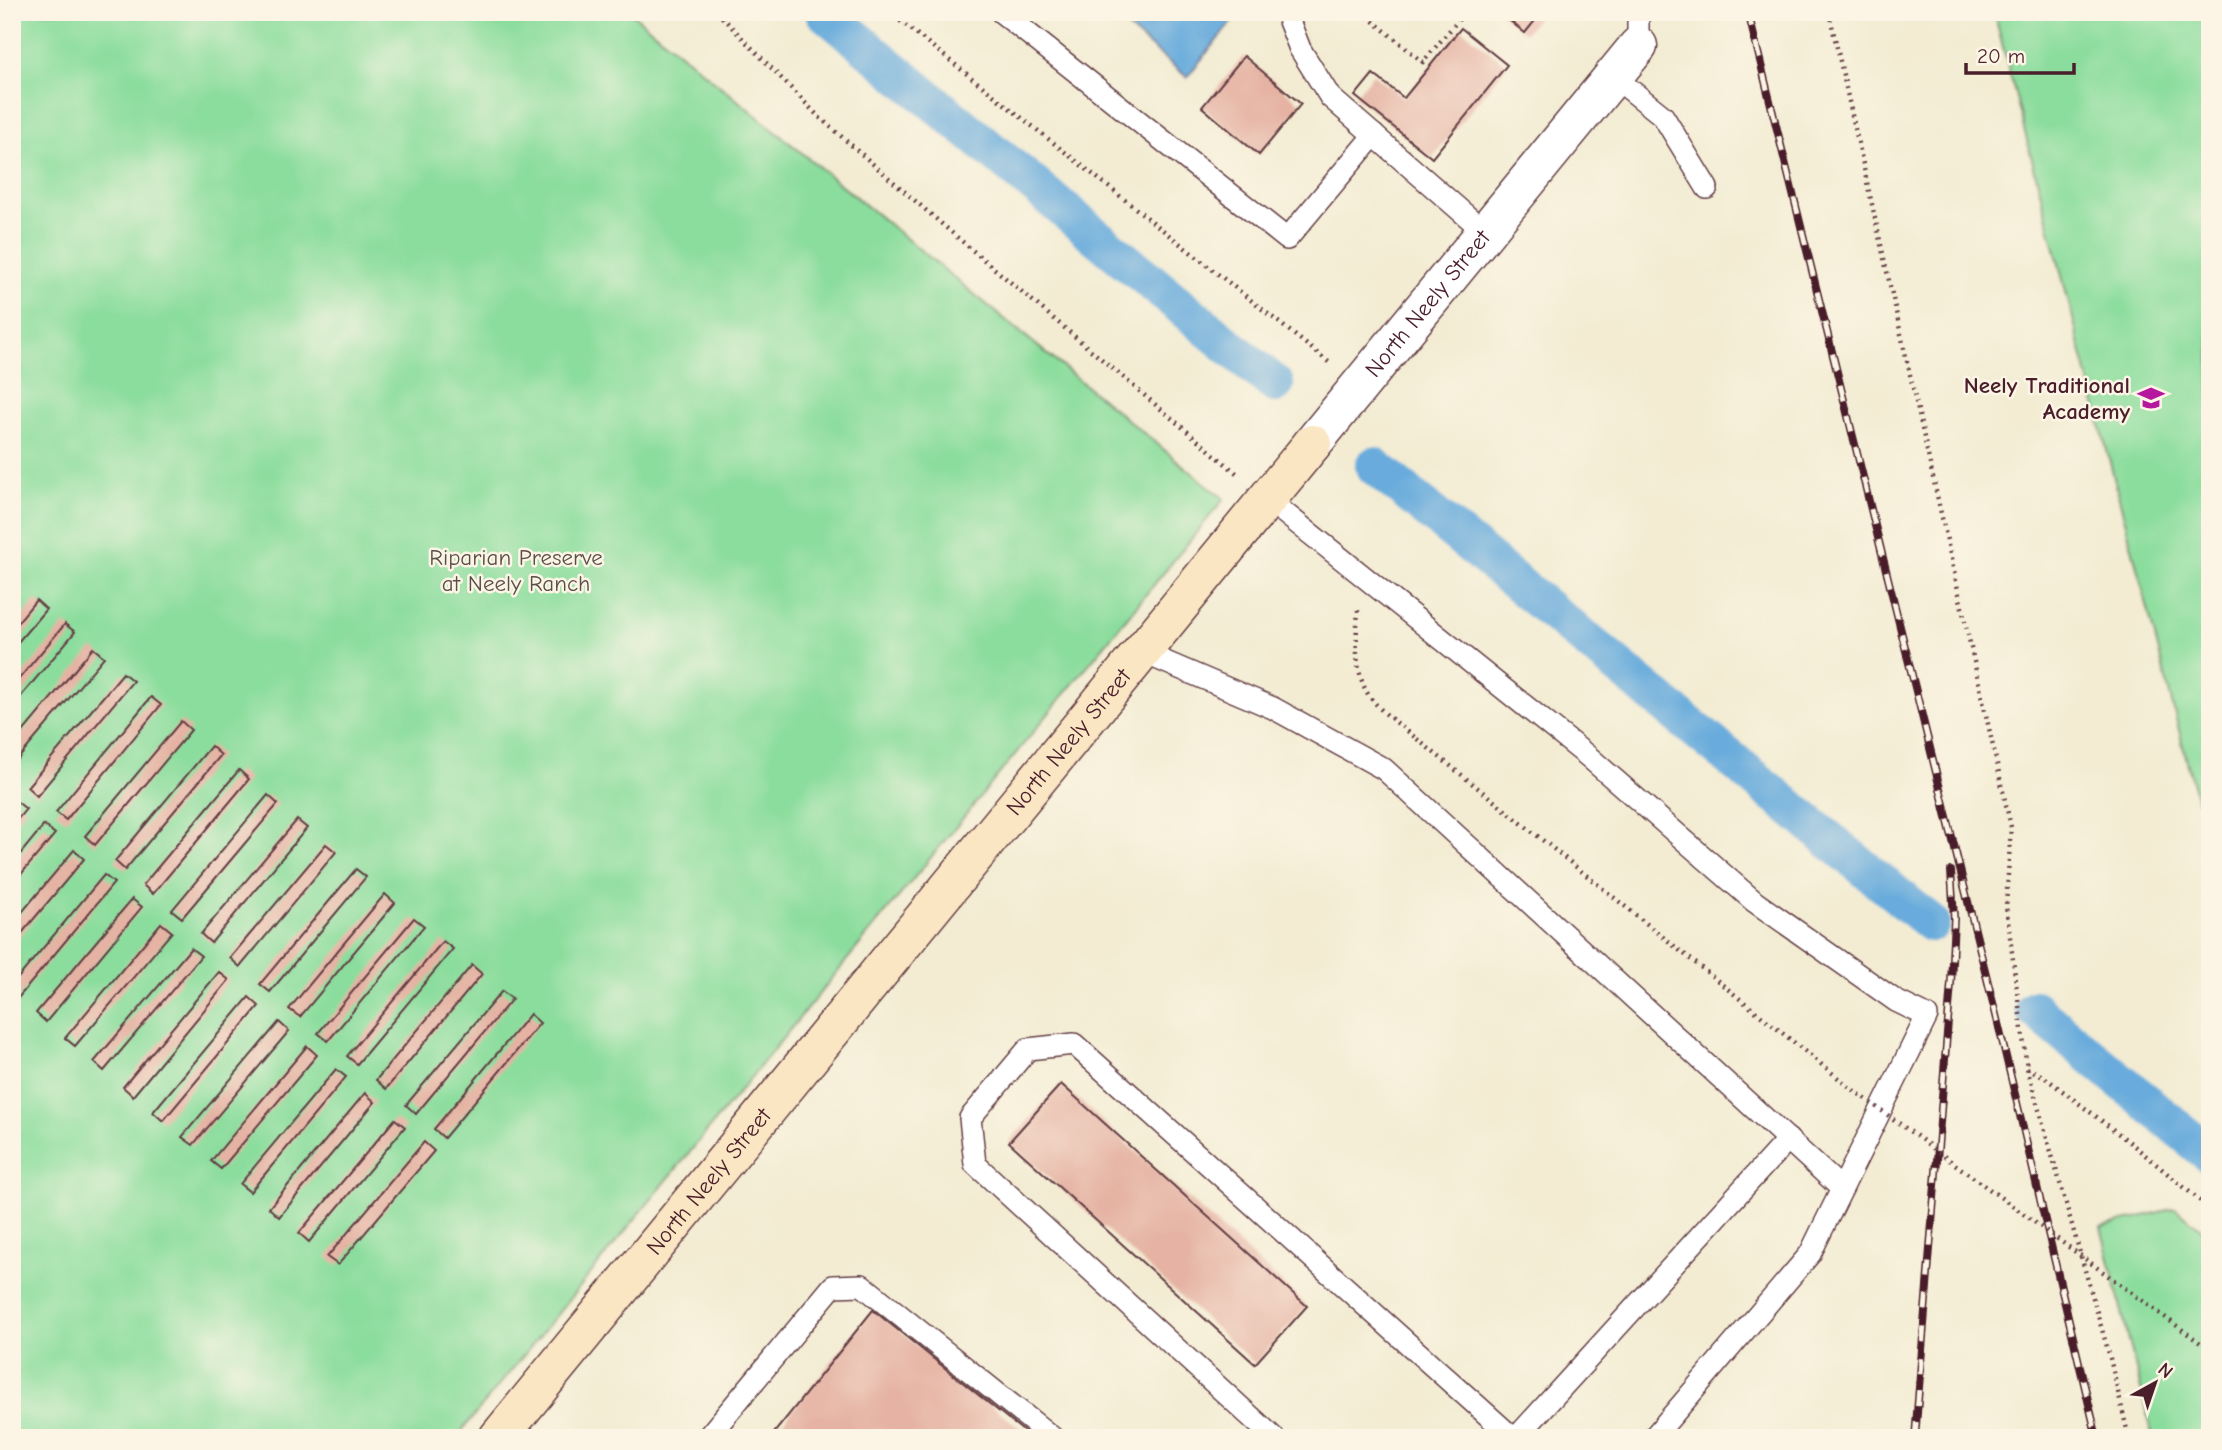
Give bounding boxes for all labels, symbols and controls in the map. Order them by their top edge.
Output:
scale bar [1966,32,2075,76]
text: 20 m [1977,44,2025,68]
street label: North Neely Street [1359,223,1496,382]
place label: Neely Traditional Academy [1964,372,2130,425]
school or university icon: Neely Traditional Academy [2136,383,2166,413]
park label: Riparian Preserve at Neely Ranch [429,544,603,597]
street label: North Neely Street [1000,662,1137,821]
street label: North Neely Street [640,1101,777,1260]
north arrow [2120,1348,2190,1418]
text: N [2153,1358,2177,1383]

